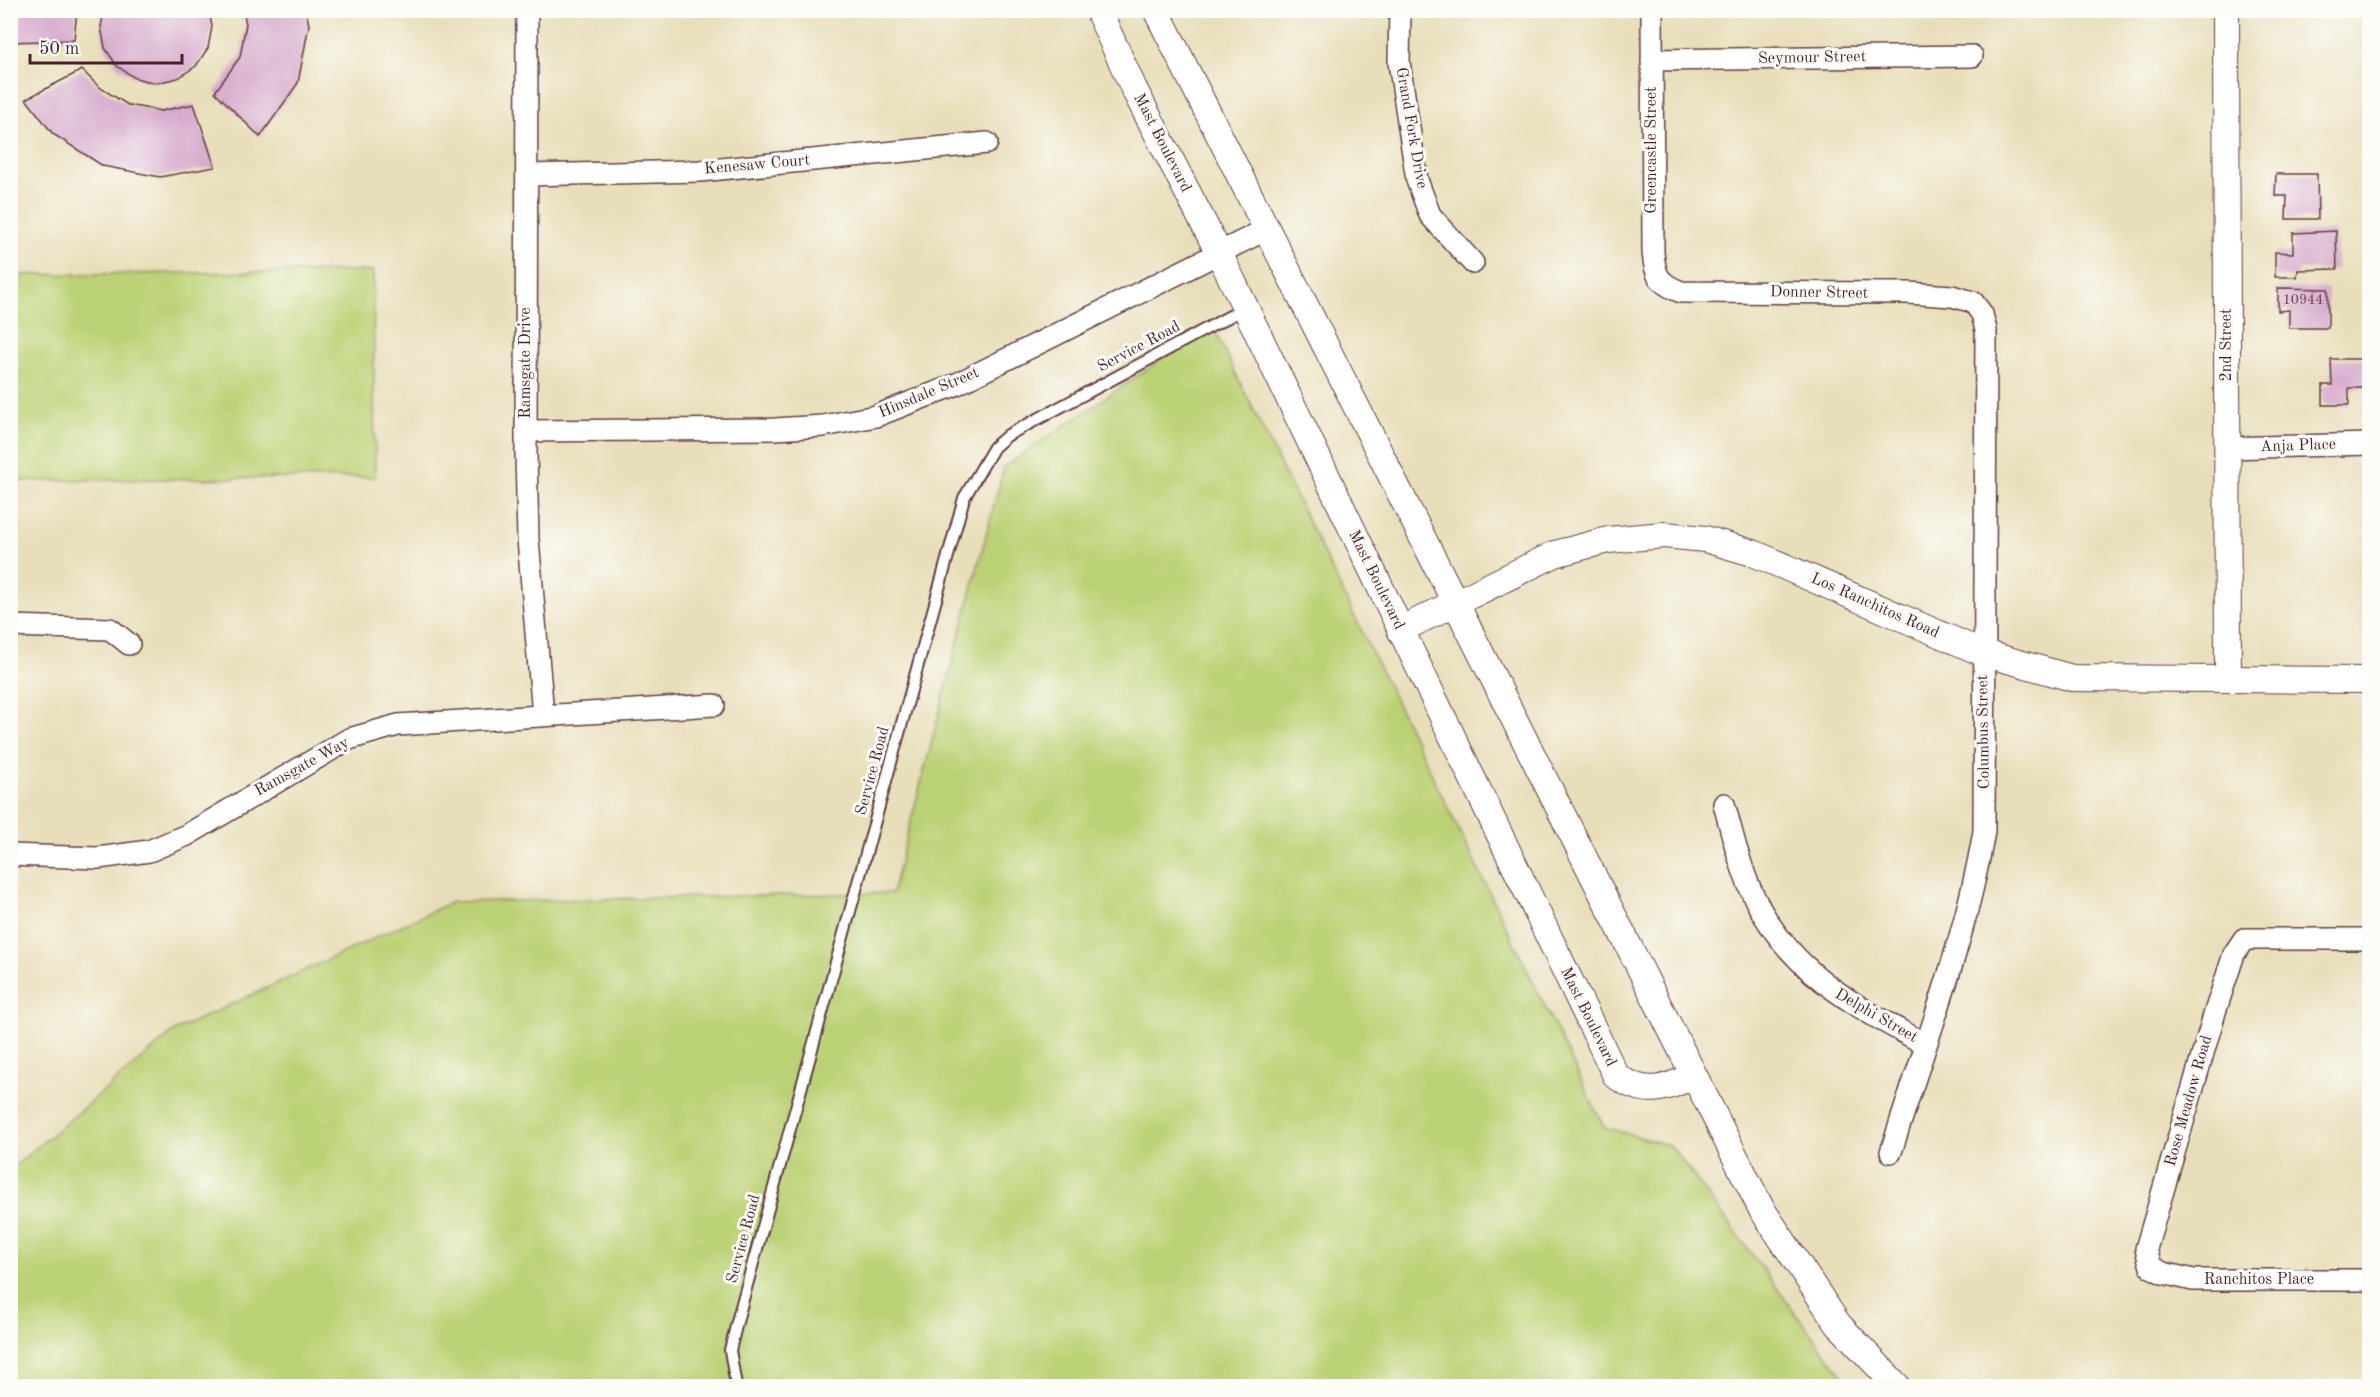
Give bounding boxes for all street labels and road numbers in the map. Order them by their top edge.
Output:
street label: Seymour Street [1758,49,1867,67]
street label: Grand Fork Drive [1392,66,1430,190]
street label: Greencastle Street [1644,86,1660,214]
street label: Mast Boulevard [1130,91,1194,195]
street label: Kenesaw Court [703,152,811,178]
street label: Donner Street [1770,284,1869,302]
street label: Ramsgate Drive [518,307,534,419]
street label: 2nd Street [2219,308,2235,382]
street label: Service Road [1095,319,1183,375]
street label: Hinsdale Street [876,365,982,421]
street label: Anja Place [2260,437,2336,455]
street label: Mast Boulevard [1345,528,1407,632]
street label: Los Ranchitos Road [1808,570,1942,642]
street label: Columbus Street [1975,674,1993,790]
street label: Service Road [853,725,893,817]
street label: Ramsgate Way [252,734,352,799]
street label: Mast Boulevard [1557,965,1619,1069]
street label: Delphi Street [1832,986,1920,1046]
street label: Rose Meadow Road [2163,1034,2215,1168]
street label: Service Road [724,1193,764,1285]
street label: Ranchitos Place [2204,1272,2314,1288]

